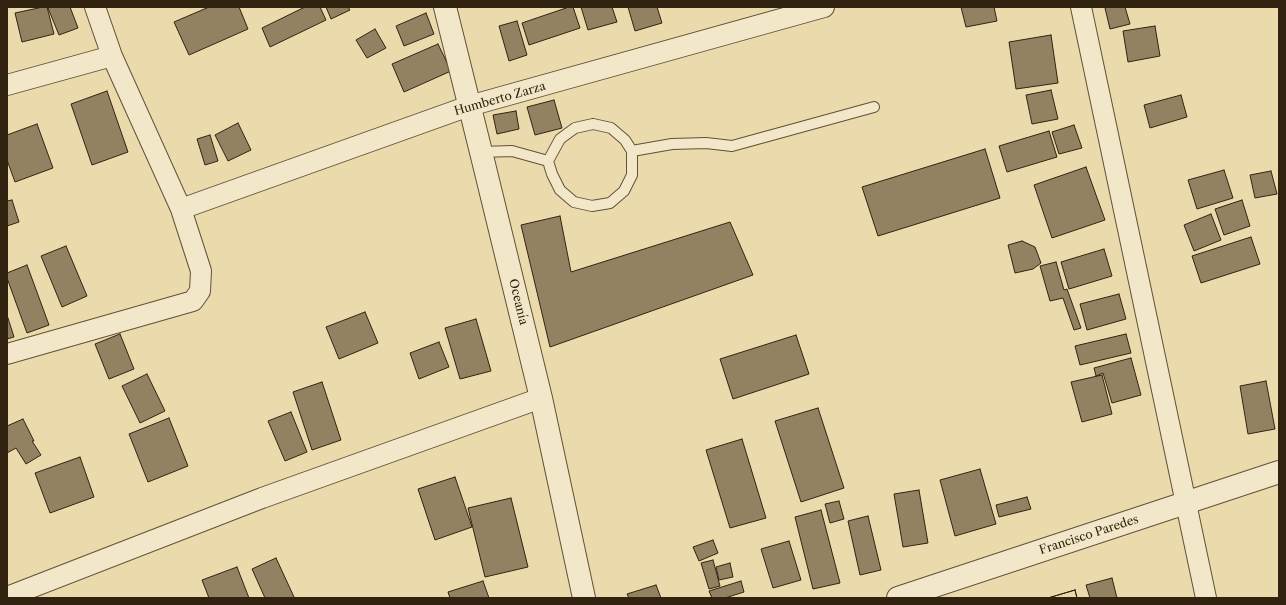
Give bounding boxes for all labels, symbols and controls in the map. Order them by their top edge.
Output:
street label: Humberto Zarza [453,79,547,119]
street label: Oceanía [505,278,531,326]
street label: Francisco Paredes [1038,512,1140,558]

